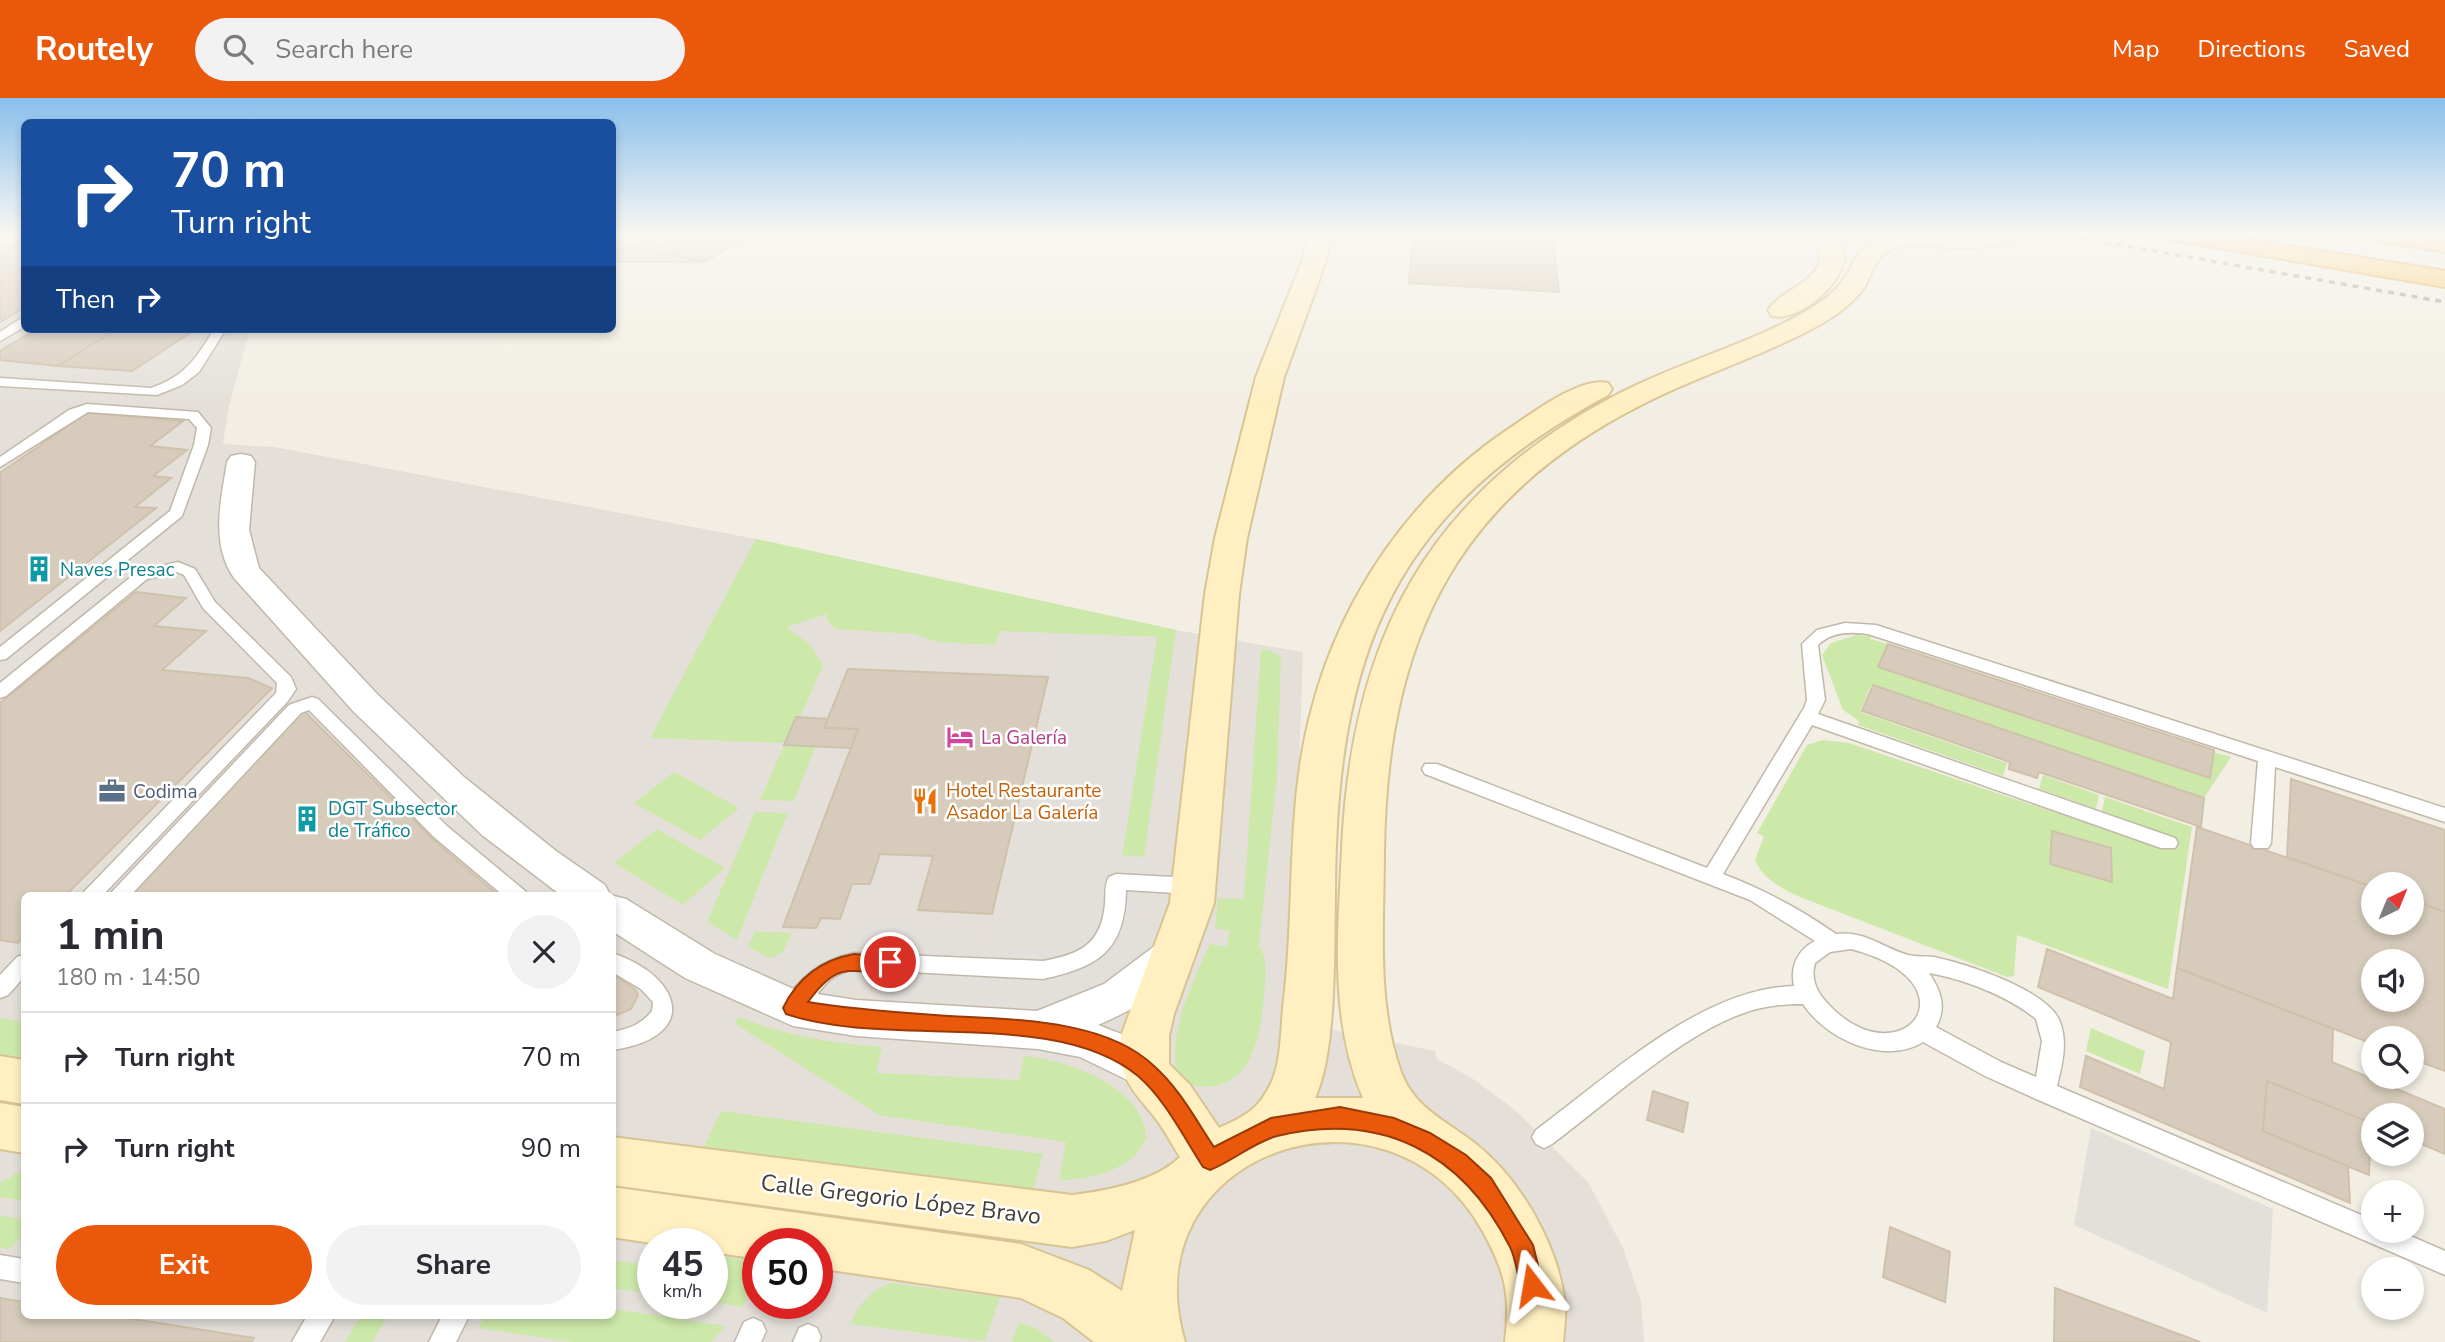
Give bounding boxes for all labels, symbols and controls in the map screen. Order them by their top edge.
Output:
search box [195,18,685,81]
text: Routely [35,27,153,72]
icon: search [219,30,257,68]
text: Search here [275,32,413,67]
text: Map [2112,33,2159,65]
text: Directions [2197,33,2306,65]
text: Saved [2344,33,2410,65]
text: 70 m [171,137,286,204]
icon: right [56,147,147,238]
text: Turn right [171,201,311,244]
icon: right [129,280,167,318]
text: Then [56,282,115,317]
building icon: Naves Presac [24,554,54,584]
place label: Naves Presac [60,557,175,583]
hotel icon: La Galería [945,722,975,752]
place label: La Galería [981,725,1067,751]
office icon: Codima [97,776,127,806]
place label: Hotel Restaurante Asador La Galería [946,778,1101,826]
place label: Codima [133,779,198,805]
restaurant icon: Hotel Restaurante Asador La Galería [910,786,940,816]
place label: DGT Subsector de Tráfico [328,796,458,844]
building icon: DGT Subsector de Tráfico [292,804,322,834]
north arrow [2361,872,2424,934]
map controls [2361,872,2424,1320]
text: 1 min [56,907,165,964]
button: close [507,915,581,989]
pin [860,932,920,992]
icon: arrive [871,943,909,981]
button: sound [2361,949,2424,1012]
text: 180 m · 14:50 [56,962,201,993]
button: search [2361,1026,2424,1089]
icon: right [56,1039,94,1077]
text: Turn right [115,1040,234,1075]
text: 70 m [521,1040,581,1075]
button: layers [2361,1103,2424,1166]
icon: right [56,1130,94,1168]
text: Turn right [115,1131,234,1166]
text: 90 m [521,1131,581,1166]
street label: Calle Gregorio López Bravo [759,1167,1043,1232]
button: + [2361,1180,2424,1243]
button: Exit [56,1225,312,1305]
button: Share [326,1225,581,1305]
speed limit sign: 50 [742,1228,833,1319]
text: 45 [661,1241,704,1288]
position arrow [1495,1248,1569,1322]
button: − [2361,1257,2424,1320]
text: km/h [663,1279,702,1303]

